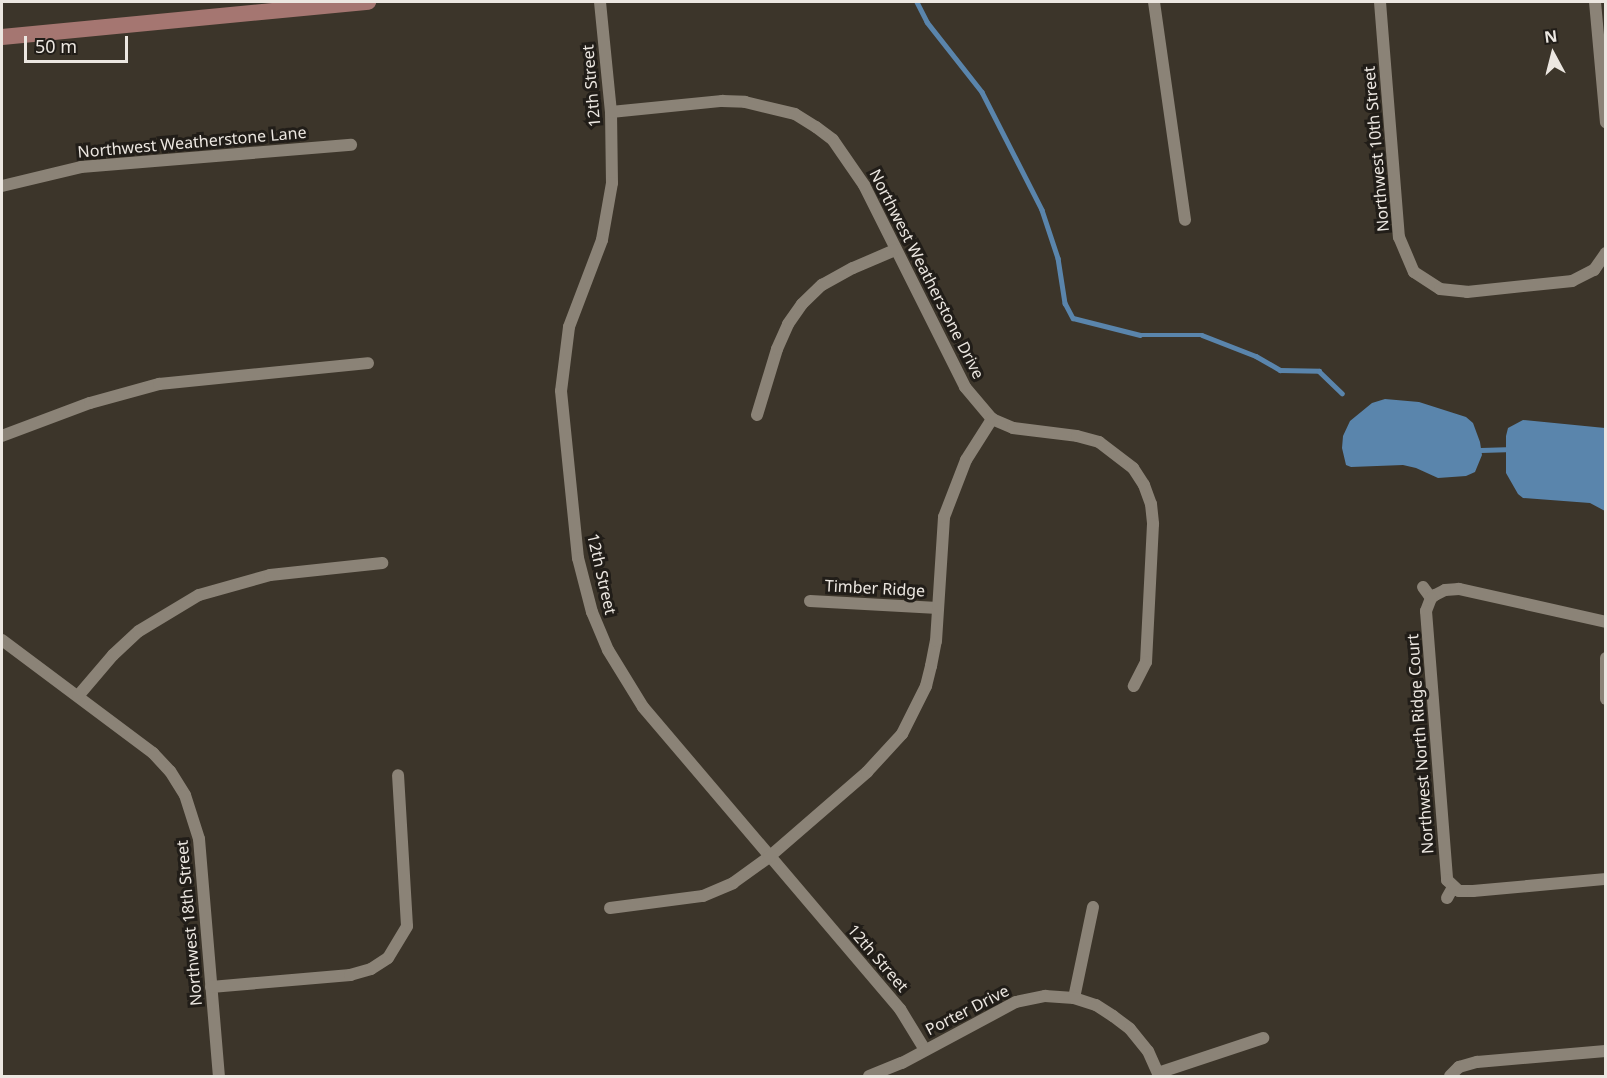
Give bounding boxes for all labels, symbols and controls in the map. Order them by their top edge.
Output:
scale bar [27,24,130,62]
north arrow [1523,24,1583,84]
text: N [1543,24,1559,48]
text: 50 m [35,34,77,58]
street label: 12th Street [578,44,604,128]
street label: Northwest 10th Street [1359,65,1393,233]
street label: Northwest Weatherstone Lane [77,122,307,162]
street label: Northwest Weatherstone Drive [866,166,988,382]
street label: 12th Street [583,532,621,616]
street label: Timber Ridge [824,576,926,600]
street label: Northwest North Ridge Court [1403,633,1437,855]
street label: Northwest 18th Street [172,839,206,1007]
street label: 12th Street [844,920,912,996]
street label: Porter Drive [922,981,1012,1039]

